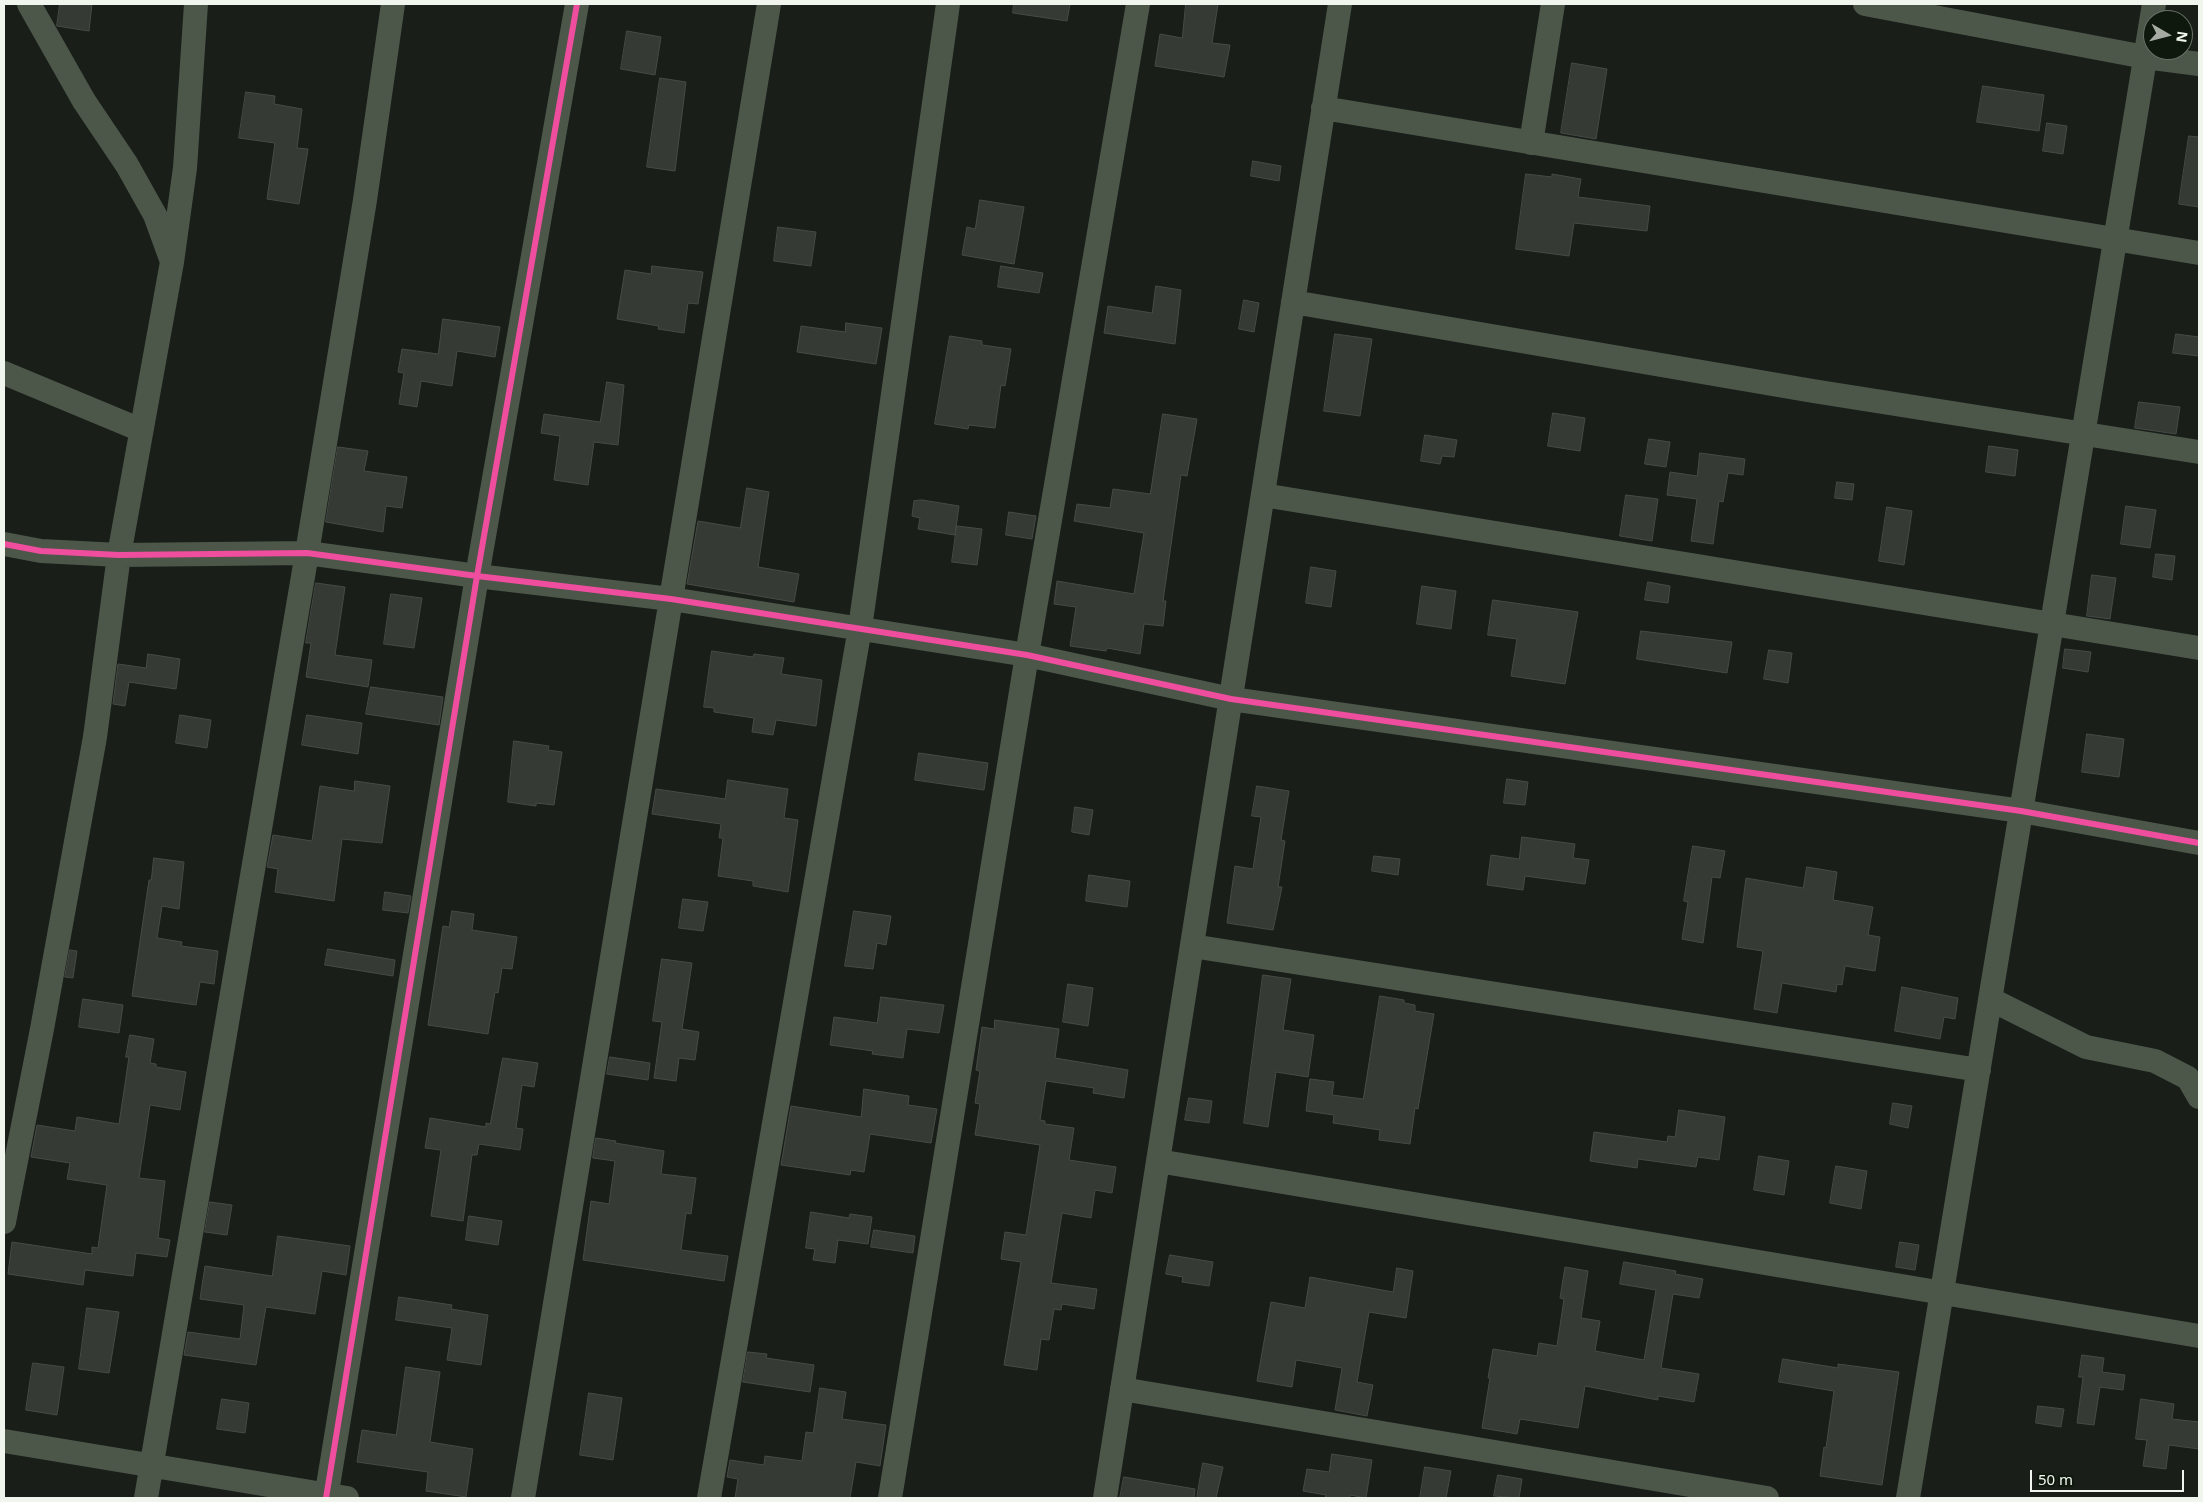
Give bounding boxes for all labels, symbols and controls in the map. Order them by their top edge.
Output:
north arrow [2143,10,2193,60]
text: N [2172,30,2193,44]
scale bar [2033,1460,2187,1492]
text: 50 m [2038,1469,2073,1489]

